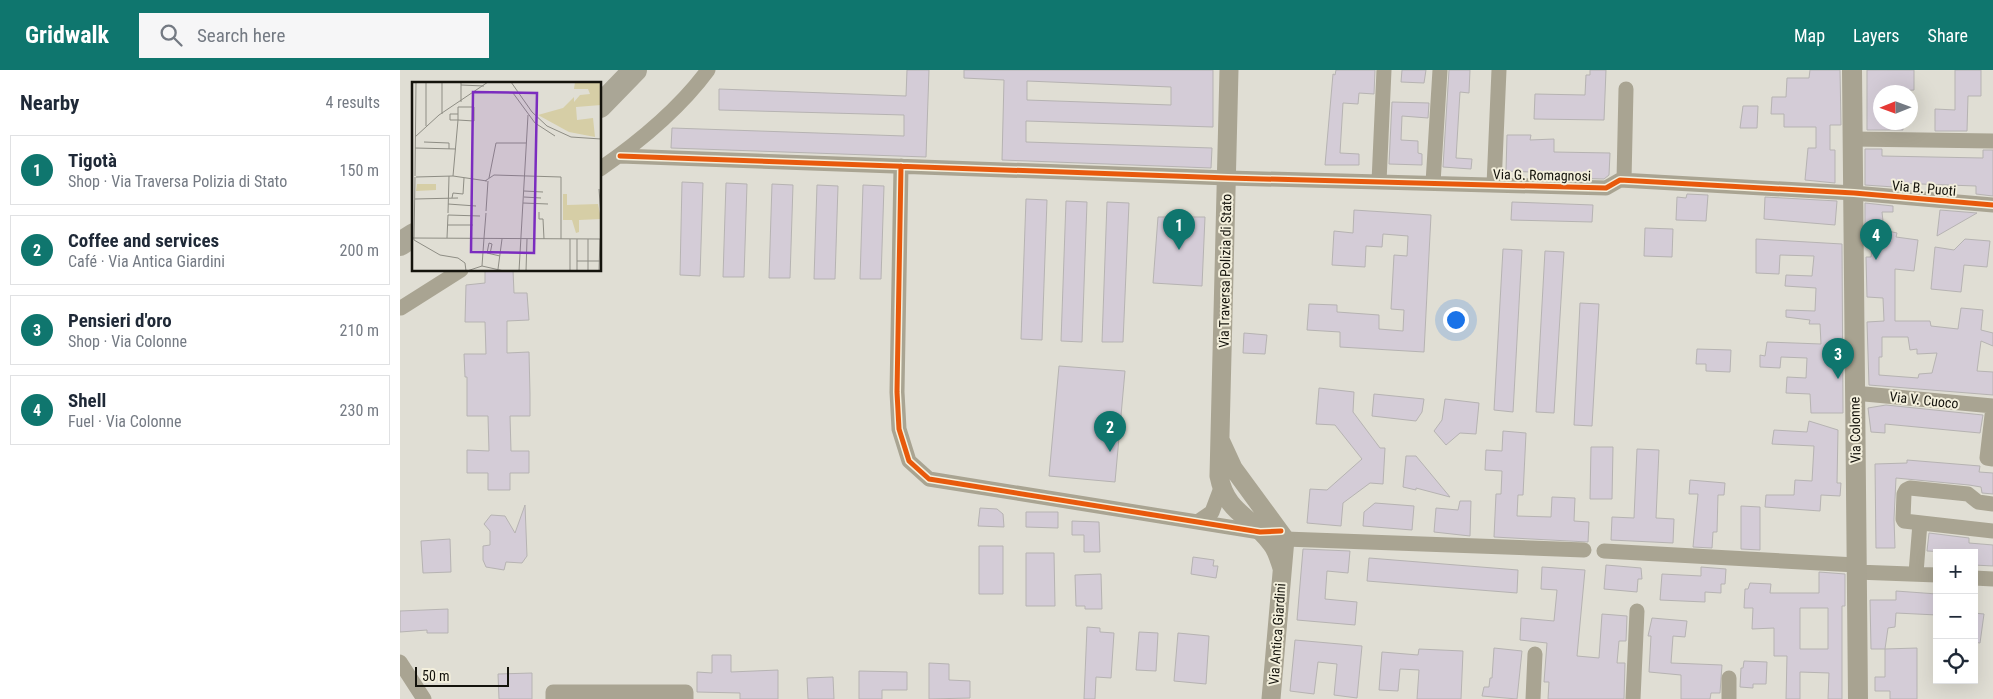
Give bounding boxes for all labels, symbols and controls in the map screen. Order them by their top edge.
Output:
search box [139,13,489,58]
text: Gridwalk [25,21,109,49]
icon: search [157,21,185,49]
text: Search here [197,24,285,47]
text: Map [1794,25,1825,46]
text: Layers [1853,25,1900,46]
text: Share [1928,25,1968,46]
inset map [412,82,601,271]
north arrow [1873,85,1918,130]
text: Nearby [20,91,79,115]
text: 4 results [325,93,380,112]
text: Tigotà [68,149,117,172]
text: 1 [33,161,41,180]
text: 150 m [340,161,379,180]
street label: Via G. Romagnosi [1493,166,1591,184]
text: Shop · Via Traversa Polizia di Stato [68,172,287,191]
street label: Via B. Puoti [1891,177,1957,199]
street label: Via Traversa Polizia di Stato [1216,194,1234,348]
pin: 1 [1163,209,1195,250]
pin: 4 [1860,219,1892,260]
text: Coffee and services [68,229,219,252]
text: 2 [33,241,41,260]
text: 200 m [340,241,379,260]
text: Café · Via Antica Giardini [68,252,225,271]
your location [1443,307,1469,333]
text: Pensieri d'oro [68,309,172,332]
text: 3 [33,321,41,340]
text: 210 m [340,321,379,340]
text: Shop · Via Colonne [68,332,187,351]
pin: 3 [1822,338,1854,379]
street label: Via V. Cuoco [1889,388,1959,412]
text: Shell [68,389,106,412]
street label: Via Colonne [1846,396,1864,463]
text: 4 [33,401,41,420]
text: 230 m [340,401,379,420]
pin: 2 [1094,411,1126,452]
text: Fuel · Via Colonne [68,412,181,431]
map controls [1933,549,1978,684]
button: + [1933,549,1978,594]
street label: Via Antica Giardini [1265,583,1289,685]
button: − [1933,594,1978,639]
button: locate [1933,639,1978,684]
scale bar [415,664,509,687]
text: 50 m [422,668,450,684]

